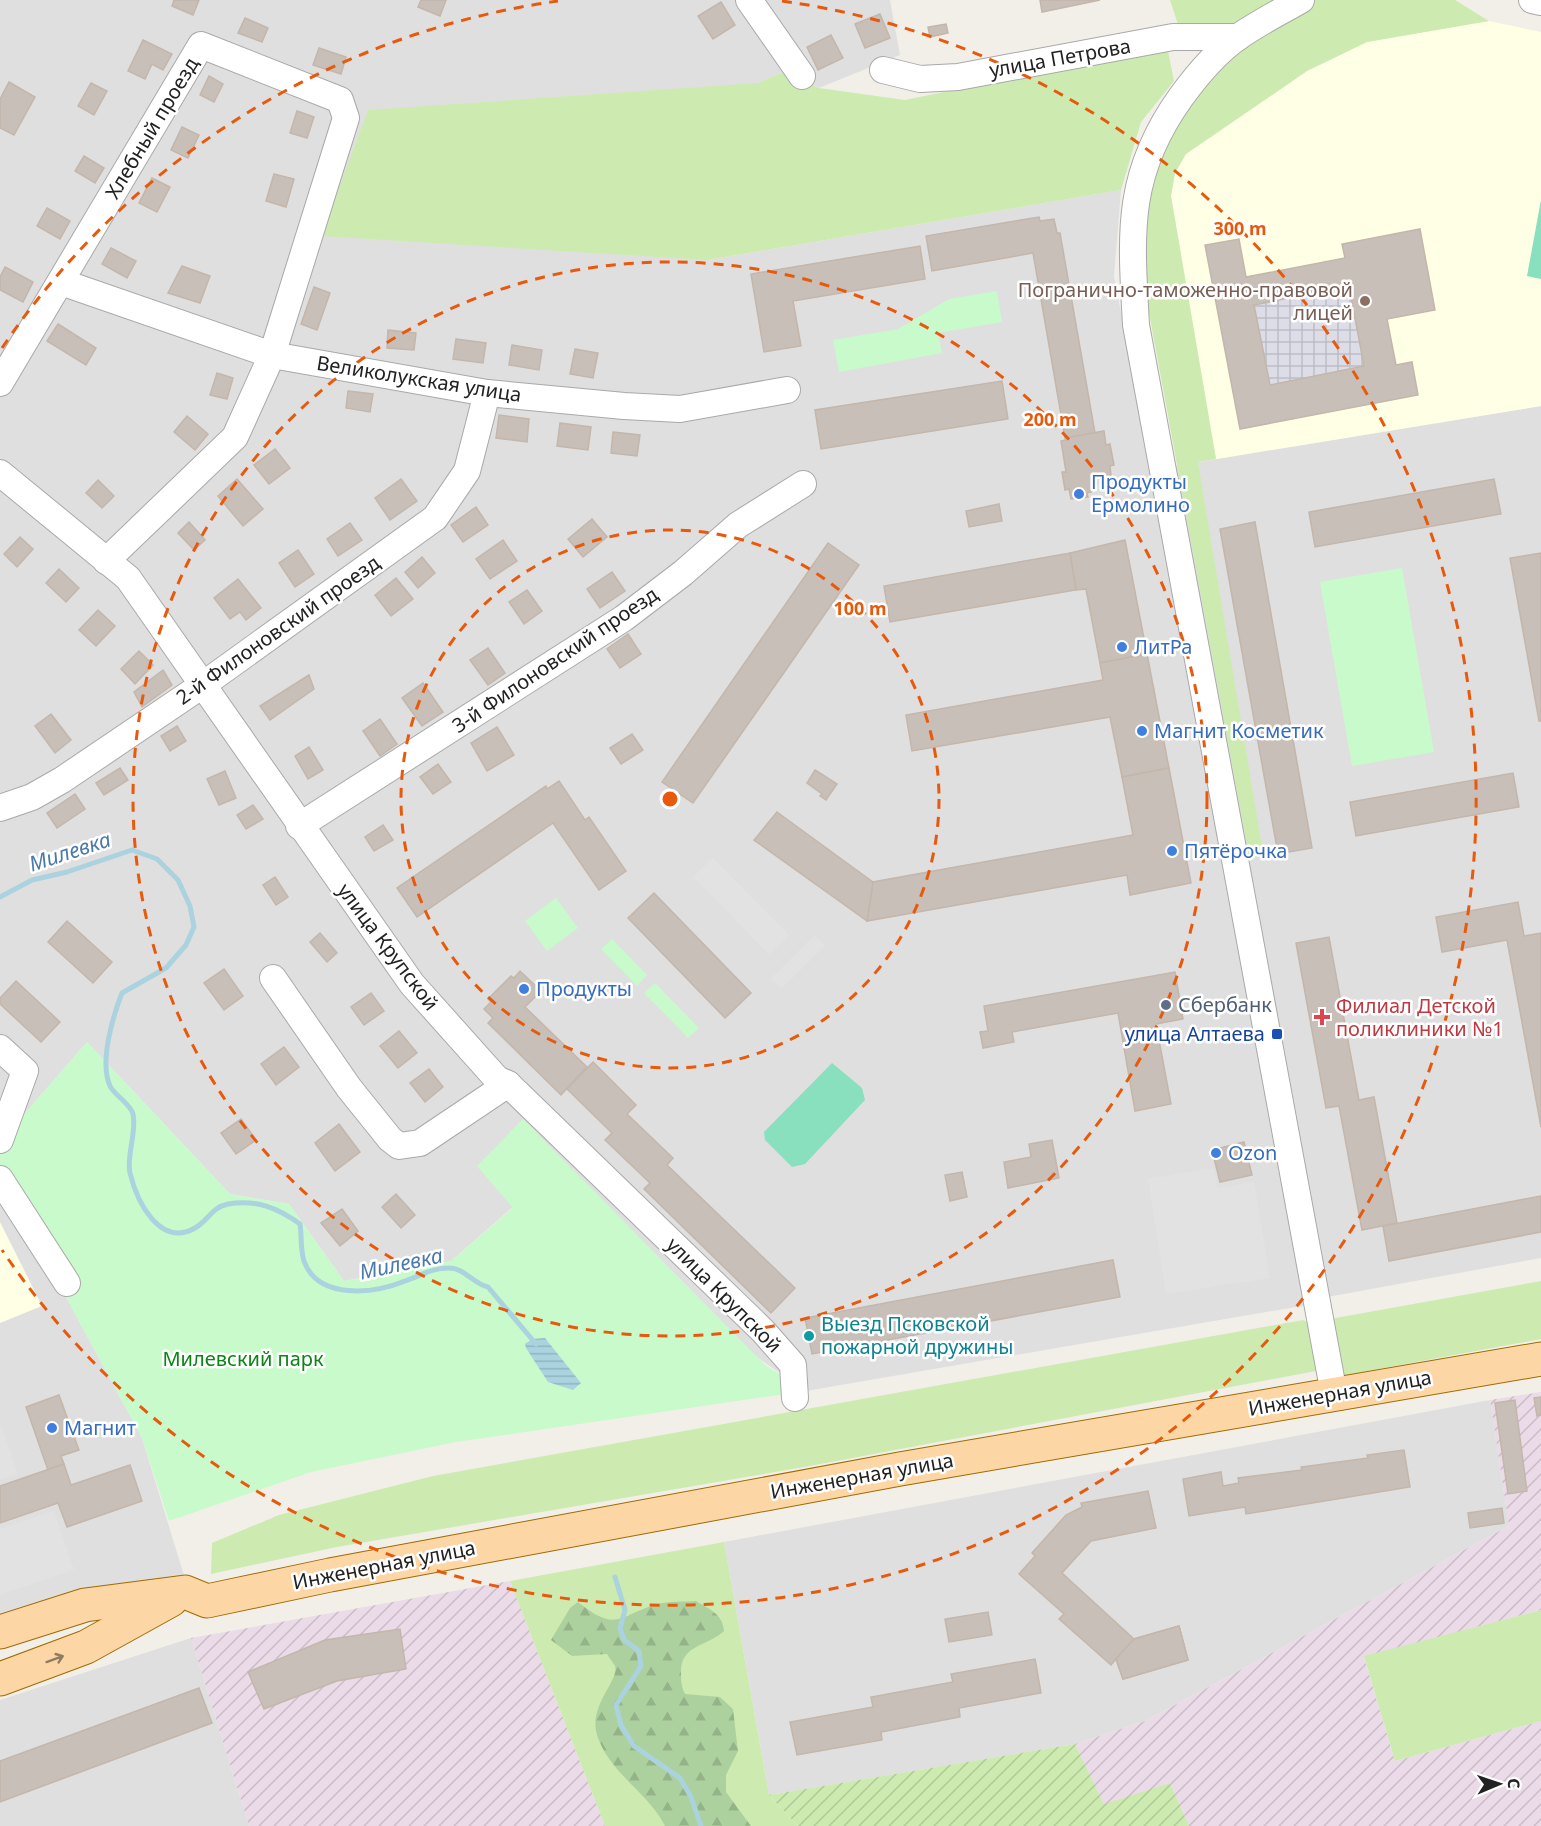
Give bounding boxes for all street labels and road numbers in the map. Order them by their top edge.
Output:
street label: улица Петрова [987,32,1133,83]
street label: Хлебный проезд [99,52,205,204]
street label: Великолукская улица [315,349,523,408]
street label: 2-й Филоновский проезд [170,549,385,710]
street label: 3-й Филоновский проезд [446,580,663,739]
street label: улица Крупской [332,878,445,1016]
street label: улица Крупской [661,1231,788,1358]
street label: Инженерная улица [1246,1363,1434,1422]
street label: Инженерная улица [768,1446,956,1505]
street label: Инженерная улица [290,1534,478,1595]

